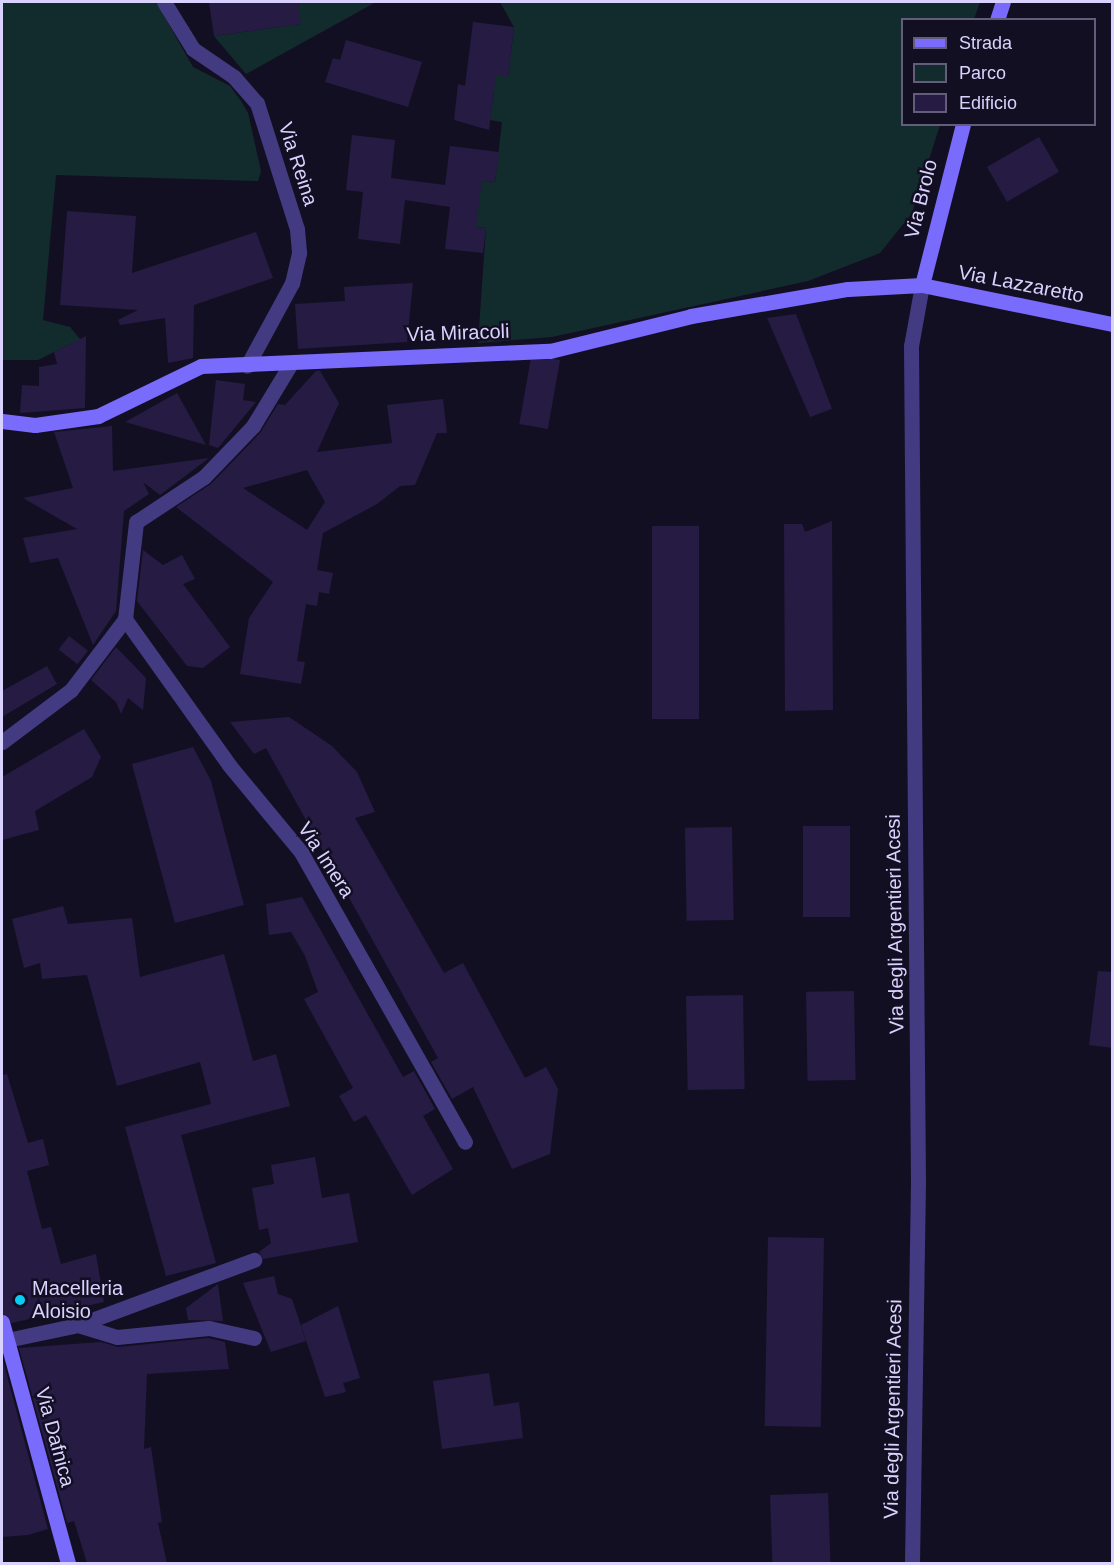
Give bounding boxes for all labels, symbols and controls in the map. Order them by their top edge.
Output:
legend [901,18,1096,126]
text: Strada [959,33,1012,53]
text: Parco [959,63,1006,83]
text: Edificio [959,93,1017,113]
street label: Via Reina [273,119,323,209]
street label: Via Brolo [900,157,942,241]
street label: Via Lazzaretto [956,260,1086,308]
street label: Via Miracoli [406,319,510,347]
street label: Via degli Argentieri Acesi [881,813,909,1035]
street label: Via Imera [293,818,359,902]
place label: Macelleria Aloisio [32,1276,123,1323]
marker: Macelleria Aloisio [13,1293,27,1307]
street label: Via degli Argentieri Acesi [879,1298,907,1520]
street label: Via Dafnica [30,1385,80,1489]

